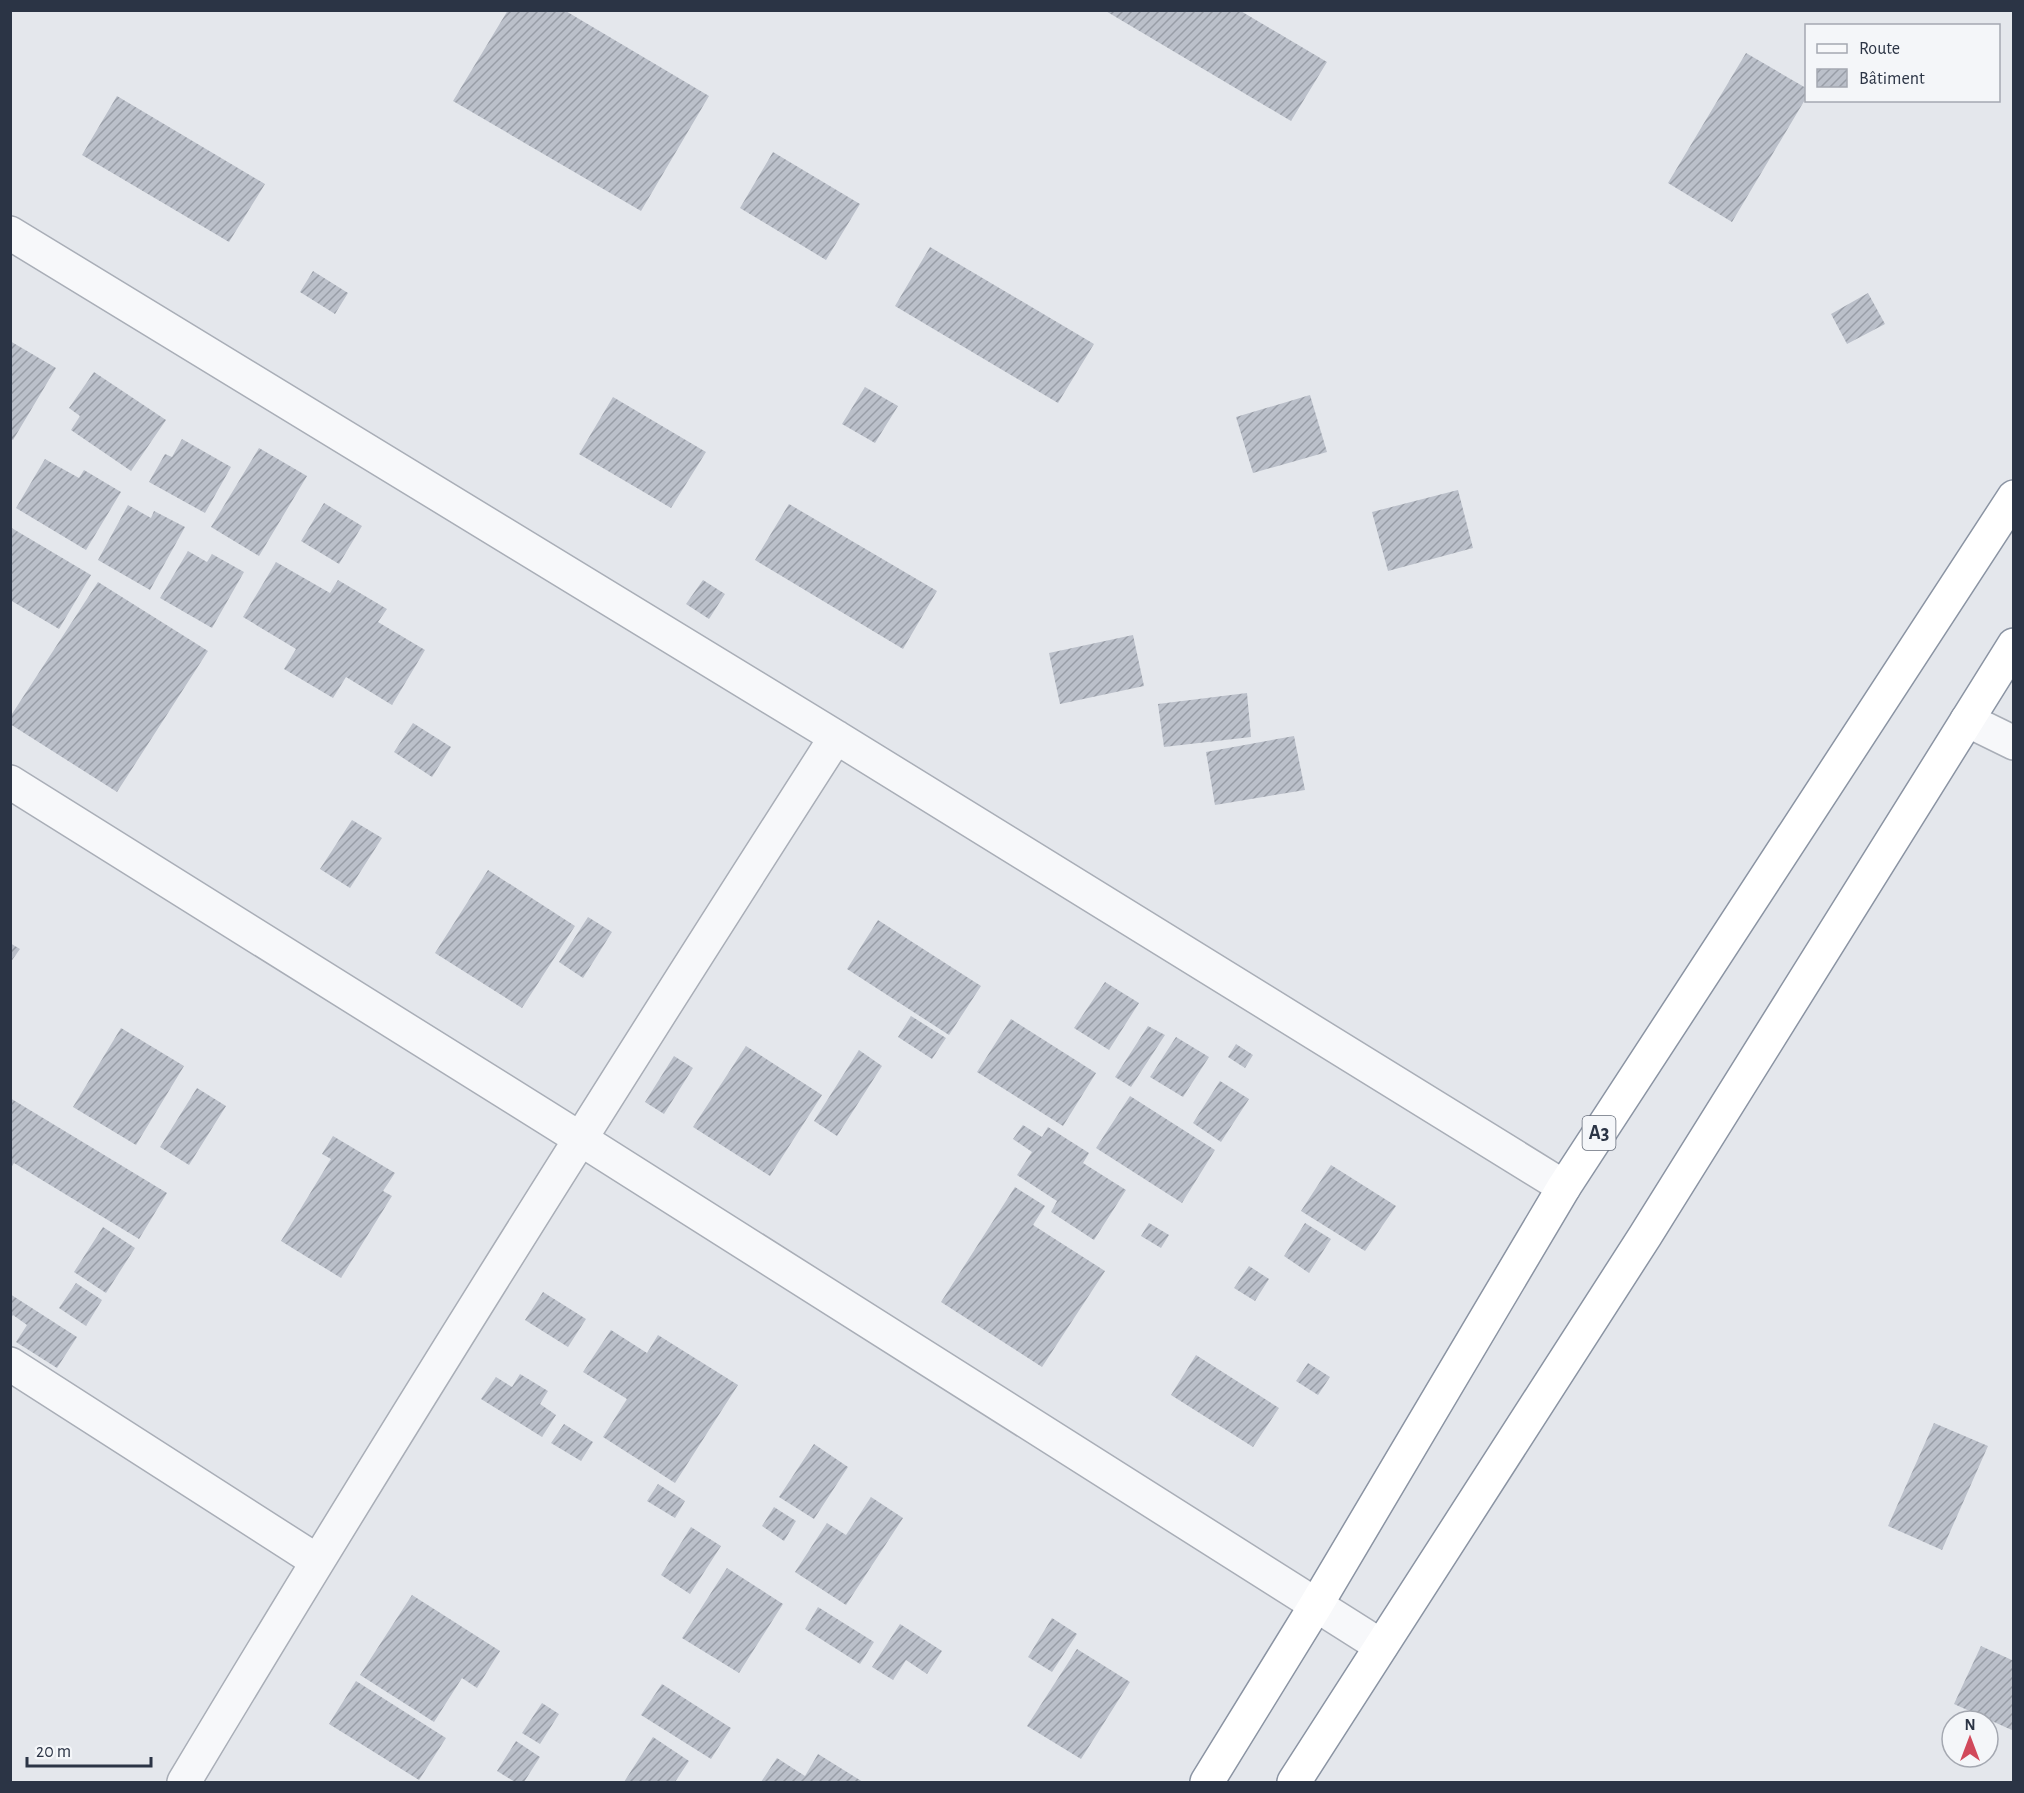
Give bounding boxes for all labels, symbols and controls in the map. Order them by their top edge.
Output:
legend [1805,24,2000,102]
text: Route [1859,40,1900,58]
text: Bâtiment [1859,70,1925,88]
road number: A3 [1582,1116,1616,1150]
north arrow [1940,1709,2000,1769]
text: N [1964,1717,1976,1733]
scale bar [27,1730,152,1768]
text: 20 m [36,1743,71,1761]

